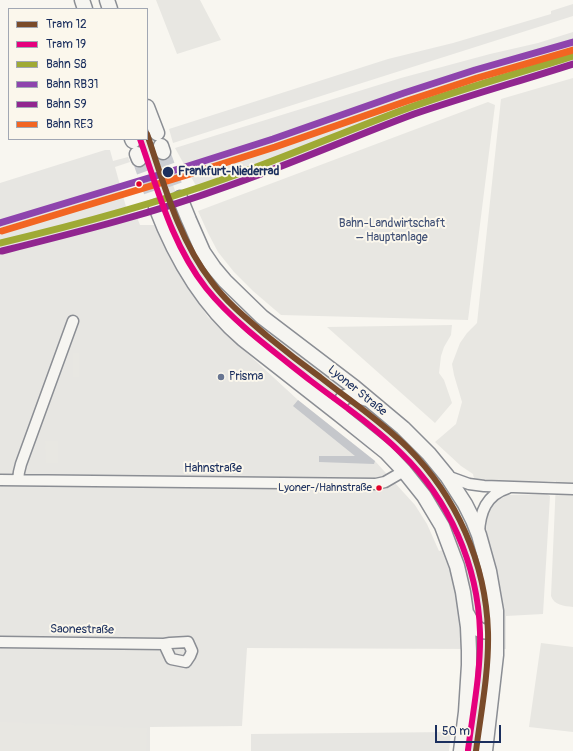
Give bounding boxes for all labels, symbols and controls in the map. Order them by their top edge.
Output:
legend [8,8,148,140]
text: Tram 12 [46,17,87,32]
text: Tram 19 [46,37,86,52]
text: Bahn S8 [46,57,86,72]
text: Bahn RB31 [46,77,99,92]
text: Bahn S9 [46,97,87,112]
text: Bahn RE3 [46,117,93,132]
marker: Frankfurt-Niederrad [161,165,175,179]
place label: Frankfurt-Niederrad [178,165,279,179]
unlabelled marker [134,179,144,189]
park label: Bahn-Landwirtschaft – Hauptanlage [339,217,445,245]
street label: Lyoner Straße [325,363,389,419]
place label: Prisma [229,370,263,384]
marker: Prisma [216,372,226,382]
street label: Hahnstraße [184,462,242,476]
place label: Lyoner-/Hahnstraße [278,481,372,495]
marker: Lyoner-/Hahnstraße [374,483,384,493]
street label: Saonestraße [50,622,114,638]
scale bar [437,717,503,743]
text: 50 m [442,724,470,739]

